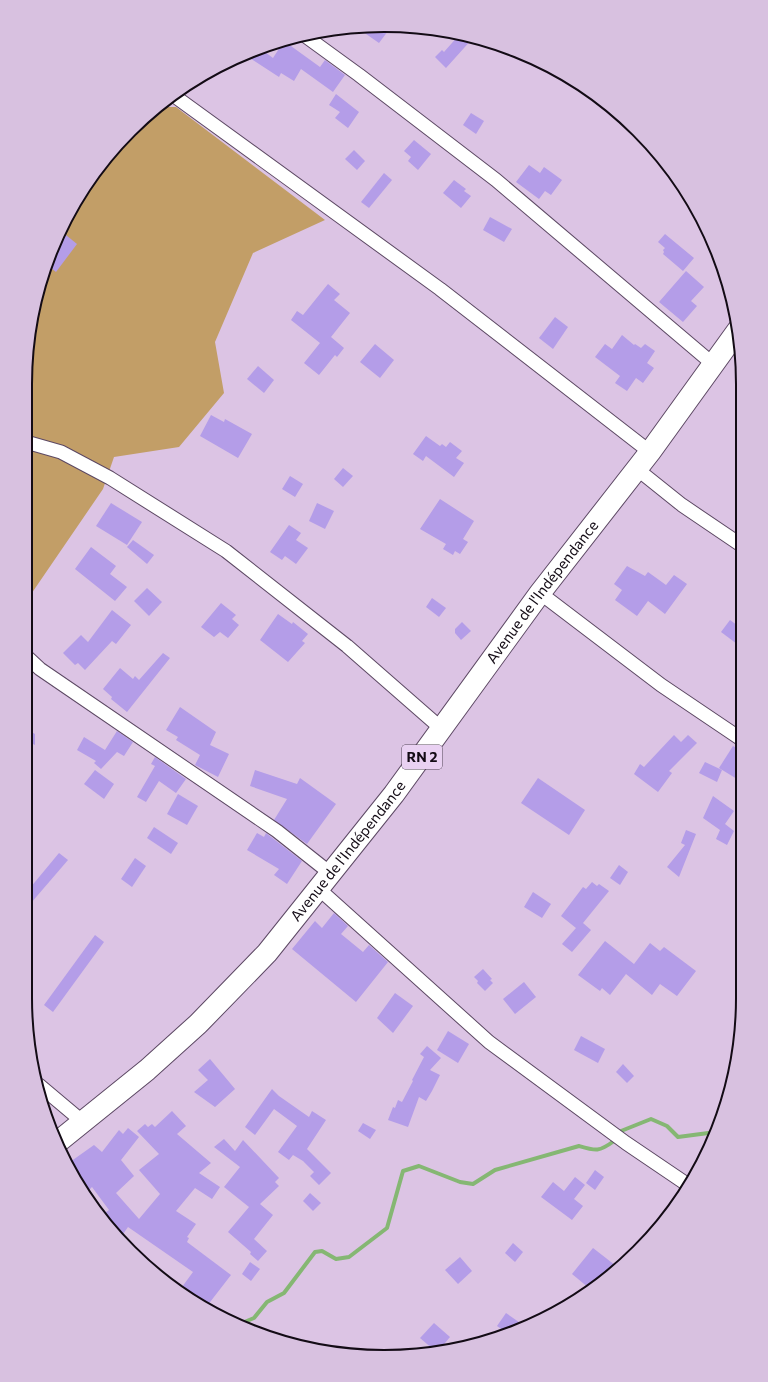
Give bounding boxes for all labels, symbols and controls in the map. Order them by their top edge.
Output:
street label: Avenue de l'Indépendance [482,516,601,666]
road number: RN 2 [402,745,442,769]
street label: Avenue de l'Indépendance [286,777,409,924]

